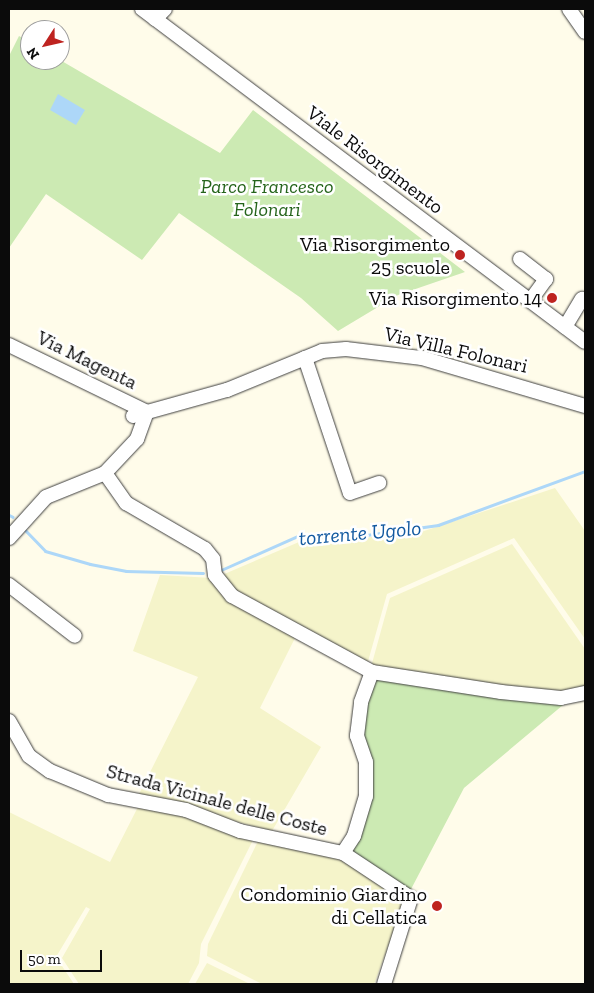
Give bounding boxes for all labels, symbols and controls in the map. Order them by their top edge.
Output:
north arrow [20,20,70,70]
text: N [23,44,43,63]
street label: Viale Risorgimento [302,101,448,219]
park label: Parco Francesco Folonari [200,175,334,222]
place label: Via Risorgimento 25 scuole [300,232,450,279]
marker: Via Risorgimento 25 scuole [454,249,466,261]
place label: Via Risorgimento 14 [369,286,542,310]
marker: Via Risorgimento 14 [546,292,558,304]
street label: Via Villa Folonari [382,322,530,378]
street label: Via Magenta [33,325,141,395]
water label: torrente Ugolo [298,515,422,551]
street label: Strada Vicinale delle Coste [104,759,330,841]
place label: Condominio Giardino di Cellatica [241,882,427,929]
marker: Condominio Giardino di Cellatica [431,900,443,912]
scale bar [22,940,105,972]
text: 50 m [28,950,61,968]

